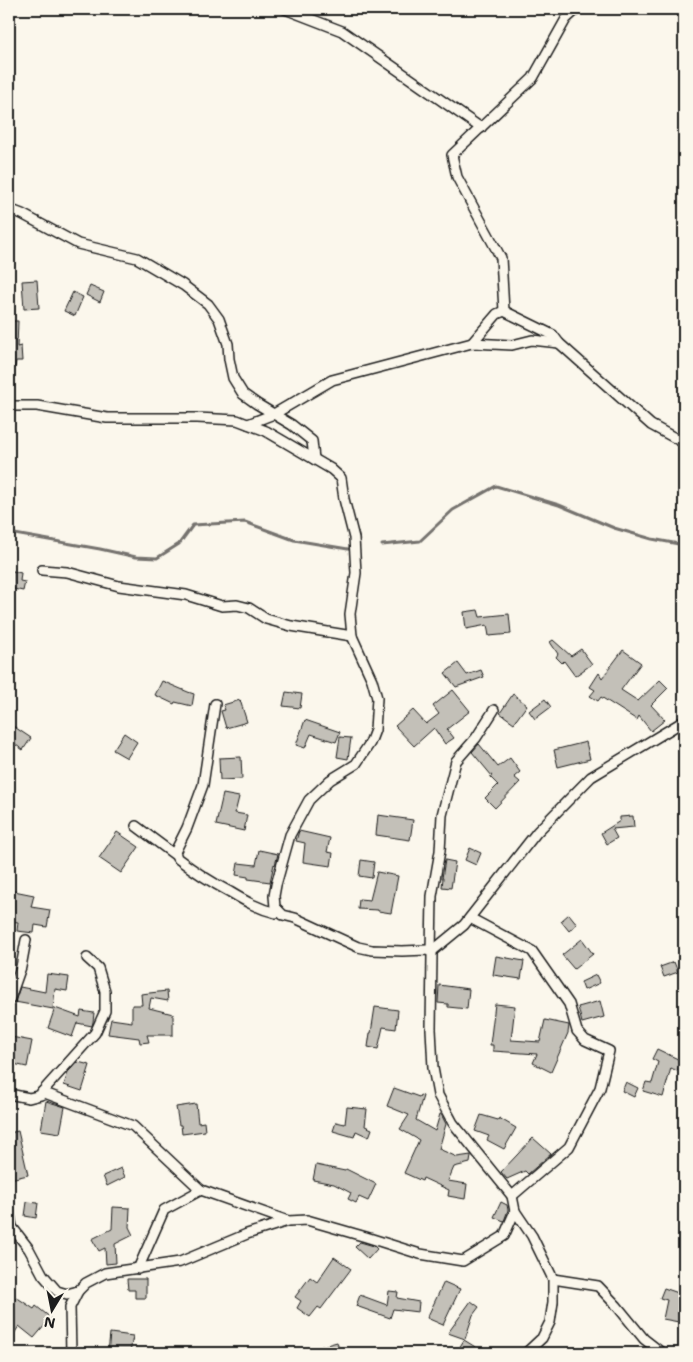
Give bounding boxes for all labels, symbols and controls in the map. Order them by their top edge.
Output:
north arrow [28,1284,78,1334]
text: N [43,1313,57,1333]

